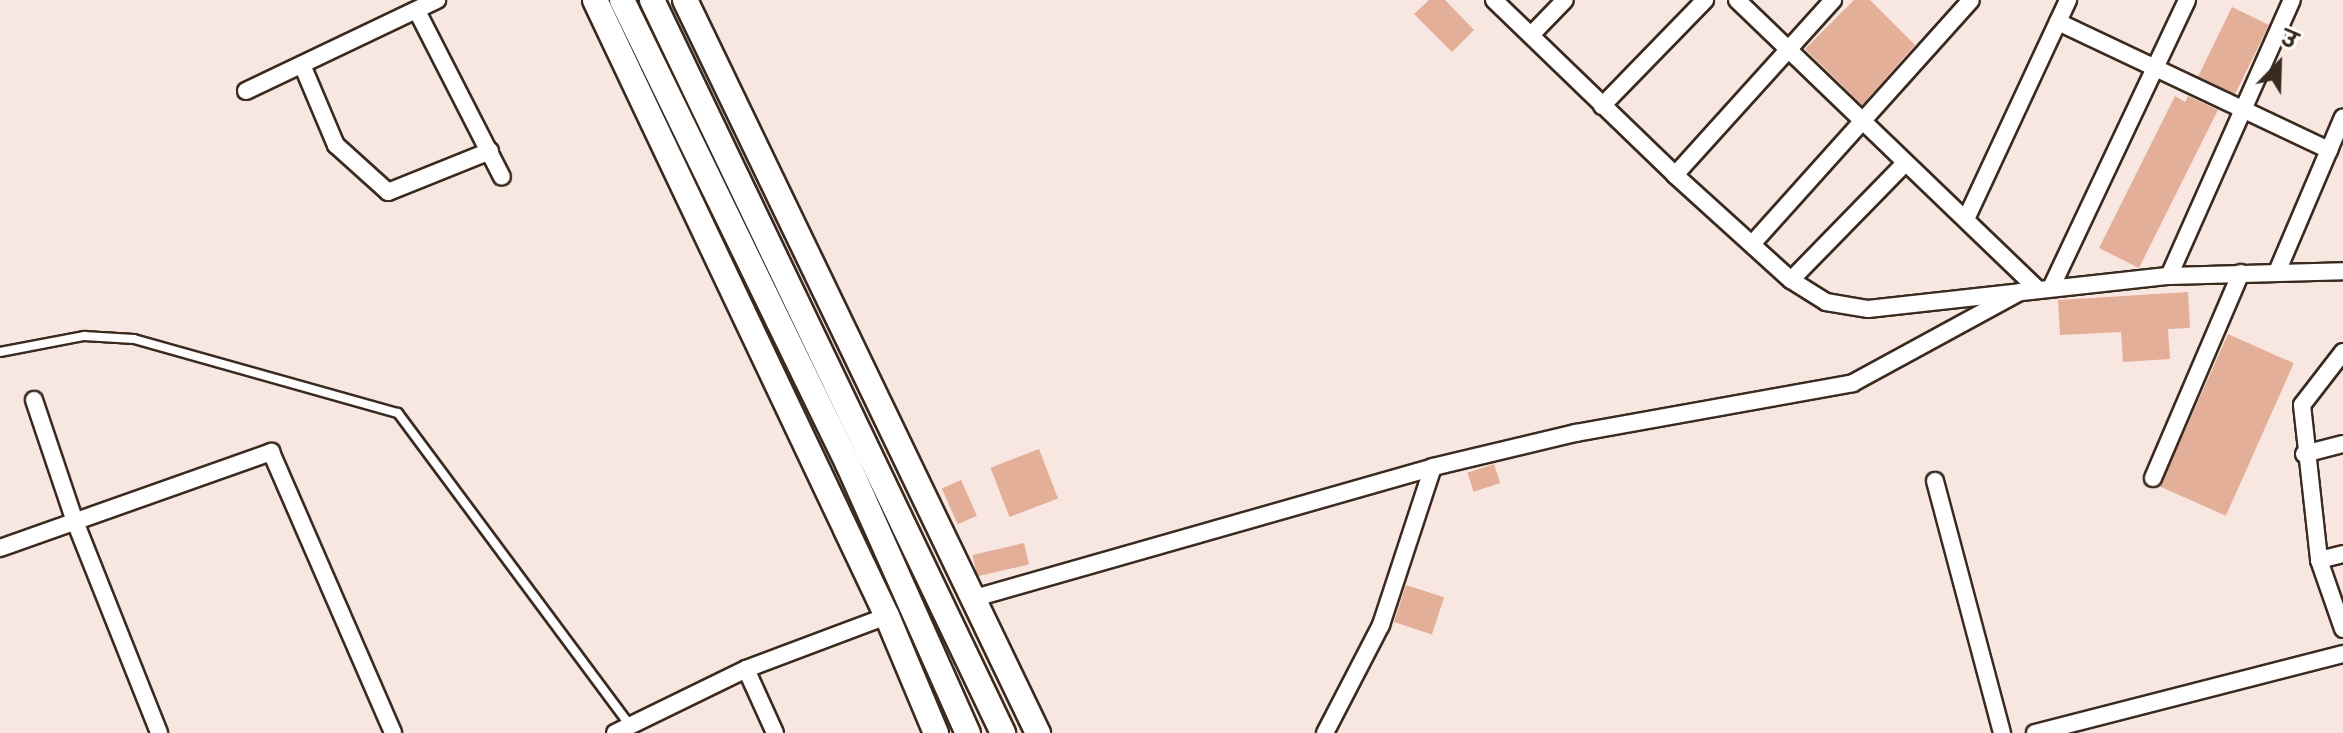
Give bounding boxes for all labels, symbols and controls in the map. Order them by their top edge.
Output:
north arrow [2239,24,2319,104]
text: उ [2275,24,2301,59]

